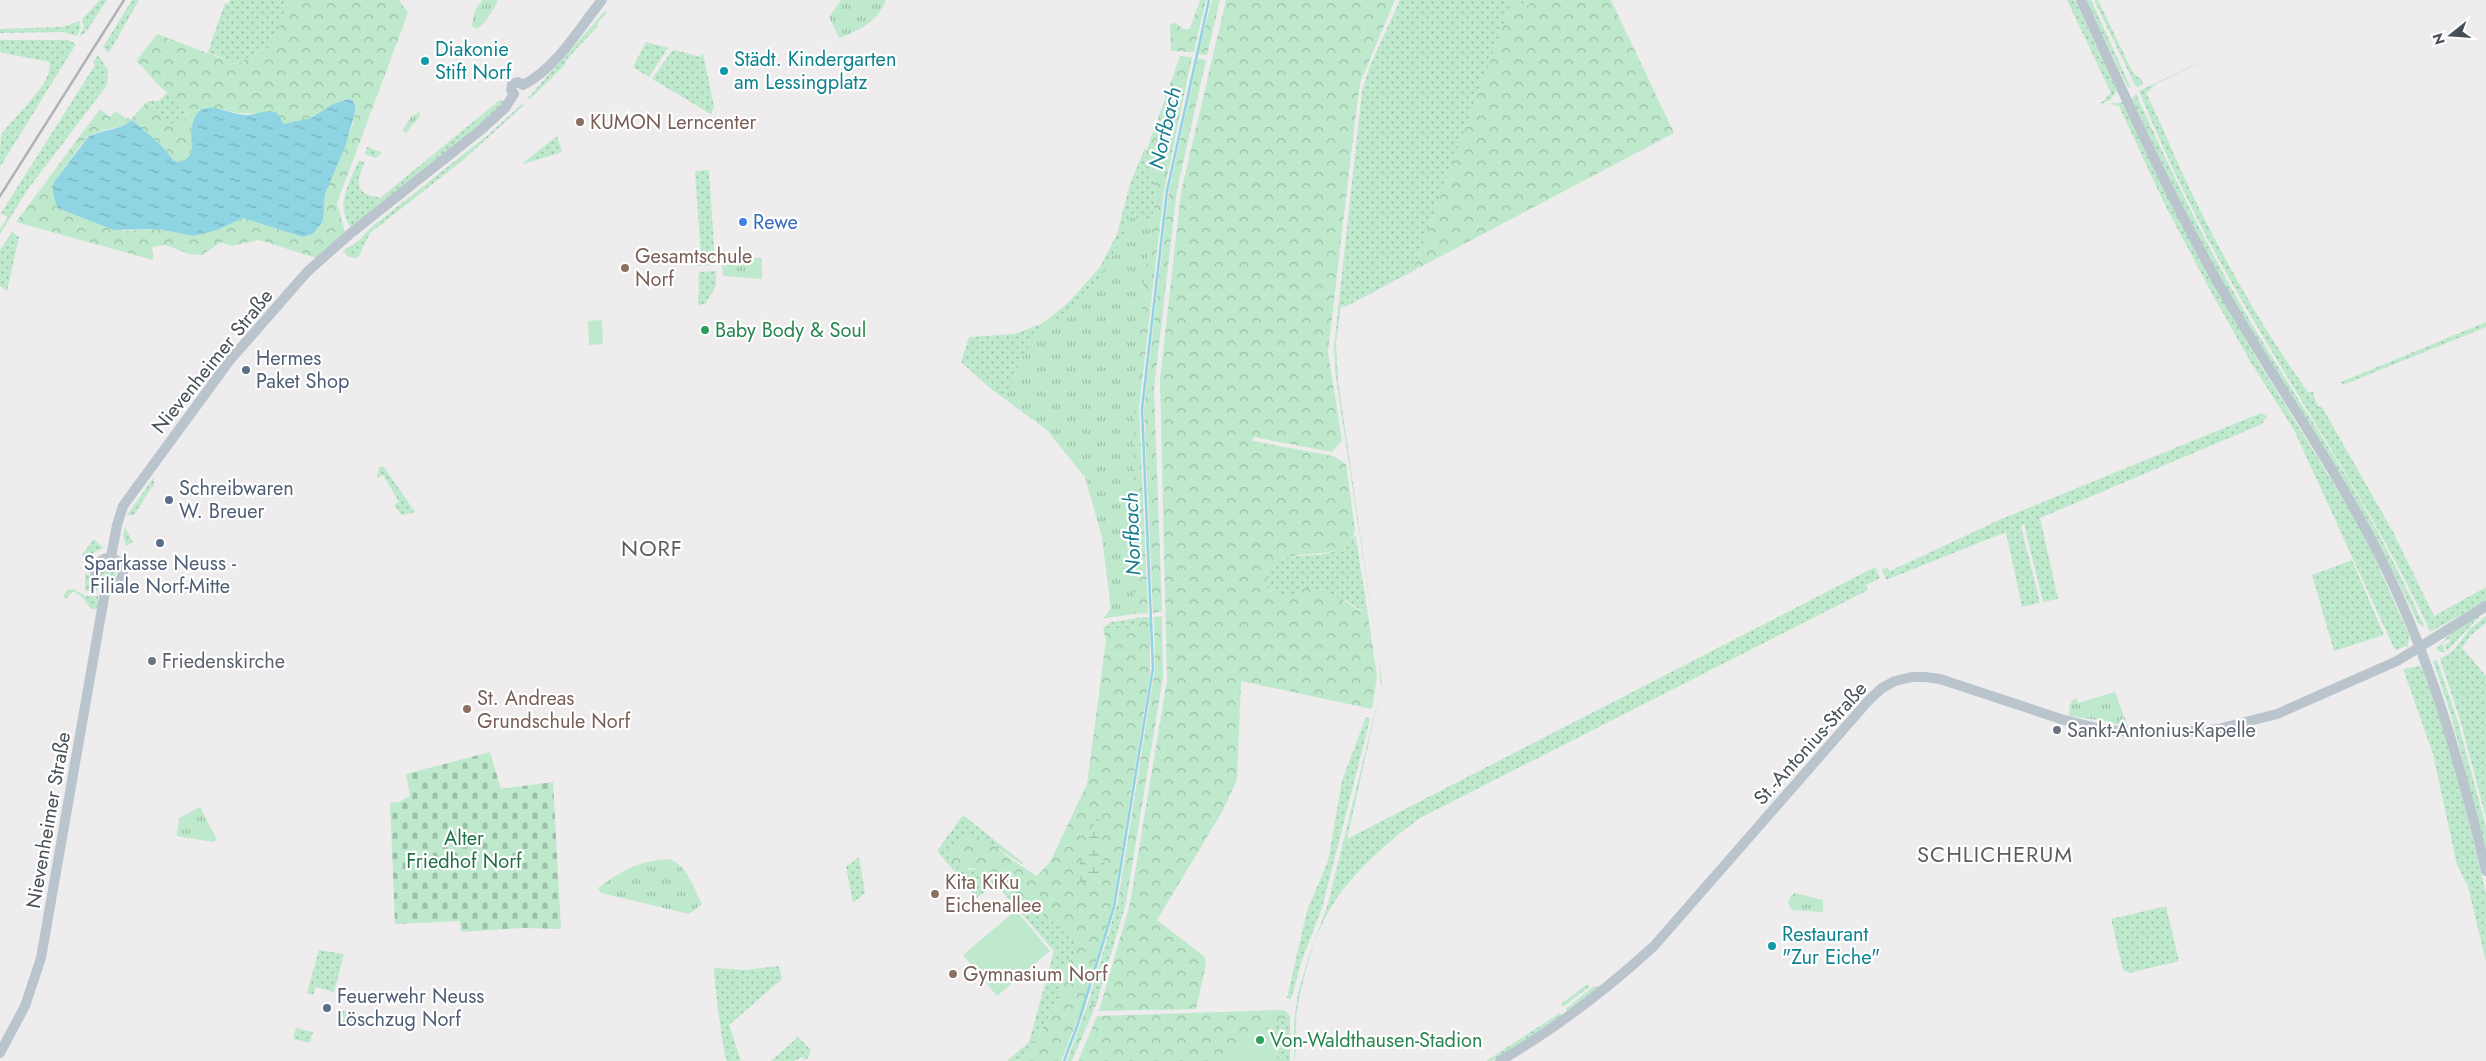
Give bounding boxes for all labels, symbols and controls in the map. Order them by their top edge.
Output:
north arrow [2426,10,2476,60]
text: N [2427,31,2450,47]
place label: Diakonie Stift Norf [435,35,513,87]
place label: Städt. Kindergarten am Lessingplatz [734,45,896,97]
marker: Diakonie Stift Norf [419,55,431,67]
marker: Städt. Kindergarten am Lessingplatz [718,65,730,77]
water label: Norfbach [1141,84,1189,172]
place label: KUMON Lerncenter [590,108,756,137]
marker: KUMON Lerncenter [574,116,586,128]
place label: Rewe [753,208,798,237]
marker: Rewe [737,216,749,228]
place label: Gesamtschule Norf [635,242,752,294]
marker: Gesamtschule Norf [619,262,631,274]
street label: Nievenheimer Straße [145,283,280,440]
place label: Baby Body & Soul [715,316,866,345]
marker: Baby Body & Soul [699,324,711,336]
place label: Hermes Paket Shop [256,344,349,396]
marker: Hermes Paket Shop [240,364,252,376]
place label: Schreibwaren W. Breuer [179,474,294,526]
water label: Norfbach [1116,492,1148,576]
marker: Schreibwaren W. Breuer [163,494,175,506]
district label: NORF [621,532,683,564]
marker: Sparkasse Neuss - Filiale Norf-Mitte [154,537,166,549]
place label: Sparkasse Neuss - Filiale Norf-Mitte [84,549,237,601]
place label: Friedenskirche [162,647,285,676]
marker: Friedenskirche [146,655,158,667]
street label: St.-Antonius-Straße [1747,675,1874,812]
place label: St. Andreas Grundschule Norf [477,684,632,736]
marker: St. Andreas Grundschule Norf [461,703,473,715]
place label: Sankt-Antonius-Kapelle [2067,716,2256,745]
marker: Sankt-Antonius-Kapelle [2051,724,2063,736]
street label: Nievenheimer Straße [19,730,78,911]
park label: Alter Friedhof Norf [406,824,523,876]
district label: SCHLICHERUM [1917,838,2073,870]
place label: Kita KiKu Eichenallee [945,868,1041,920]
marker: Kita KiKu Eichenallee [929,888,941,900]
place label: Restaurant "Zur Eiche" [1782,920,1880,972]
marker: Restaurant "Zur Eiche" [1766,940,1778,952]
place label: Gymnasium Norf [963,960,1109,989]
marker: Gymnasium Norf [947,968,959,980]
place label: Feuerwehr Neuss Löschzug Norf [337,982,484,1034]
marker: Feuerwehr Neuss Löschzug Norf [321,1002,333,1014]
place label: Von-Waldthausen-Stadion [1270,1026,1483,1055]
marker: Von-Waldthausen-Stadion [1254,1034,1266,1046]

